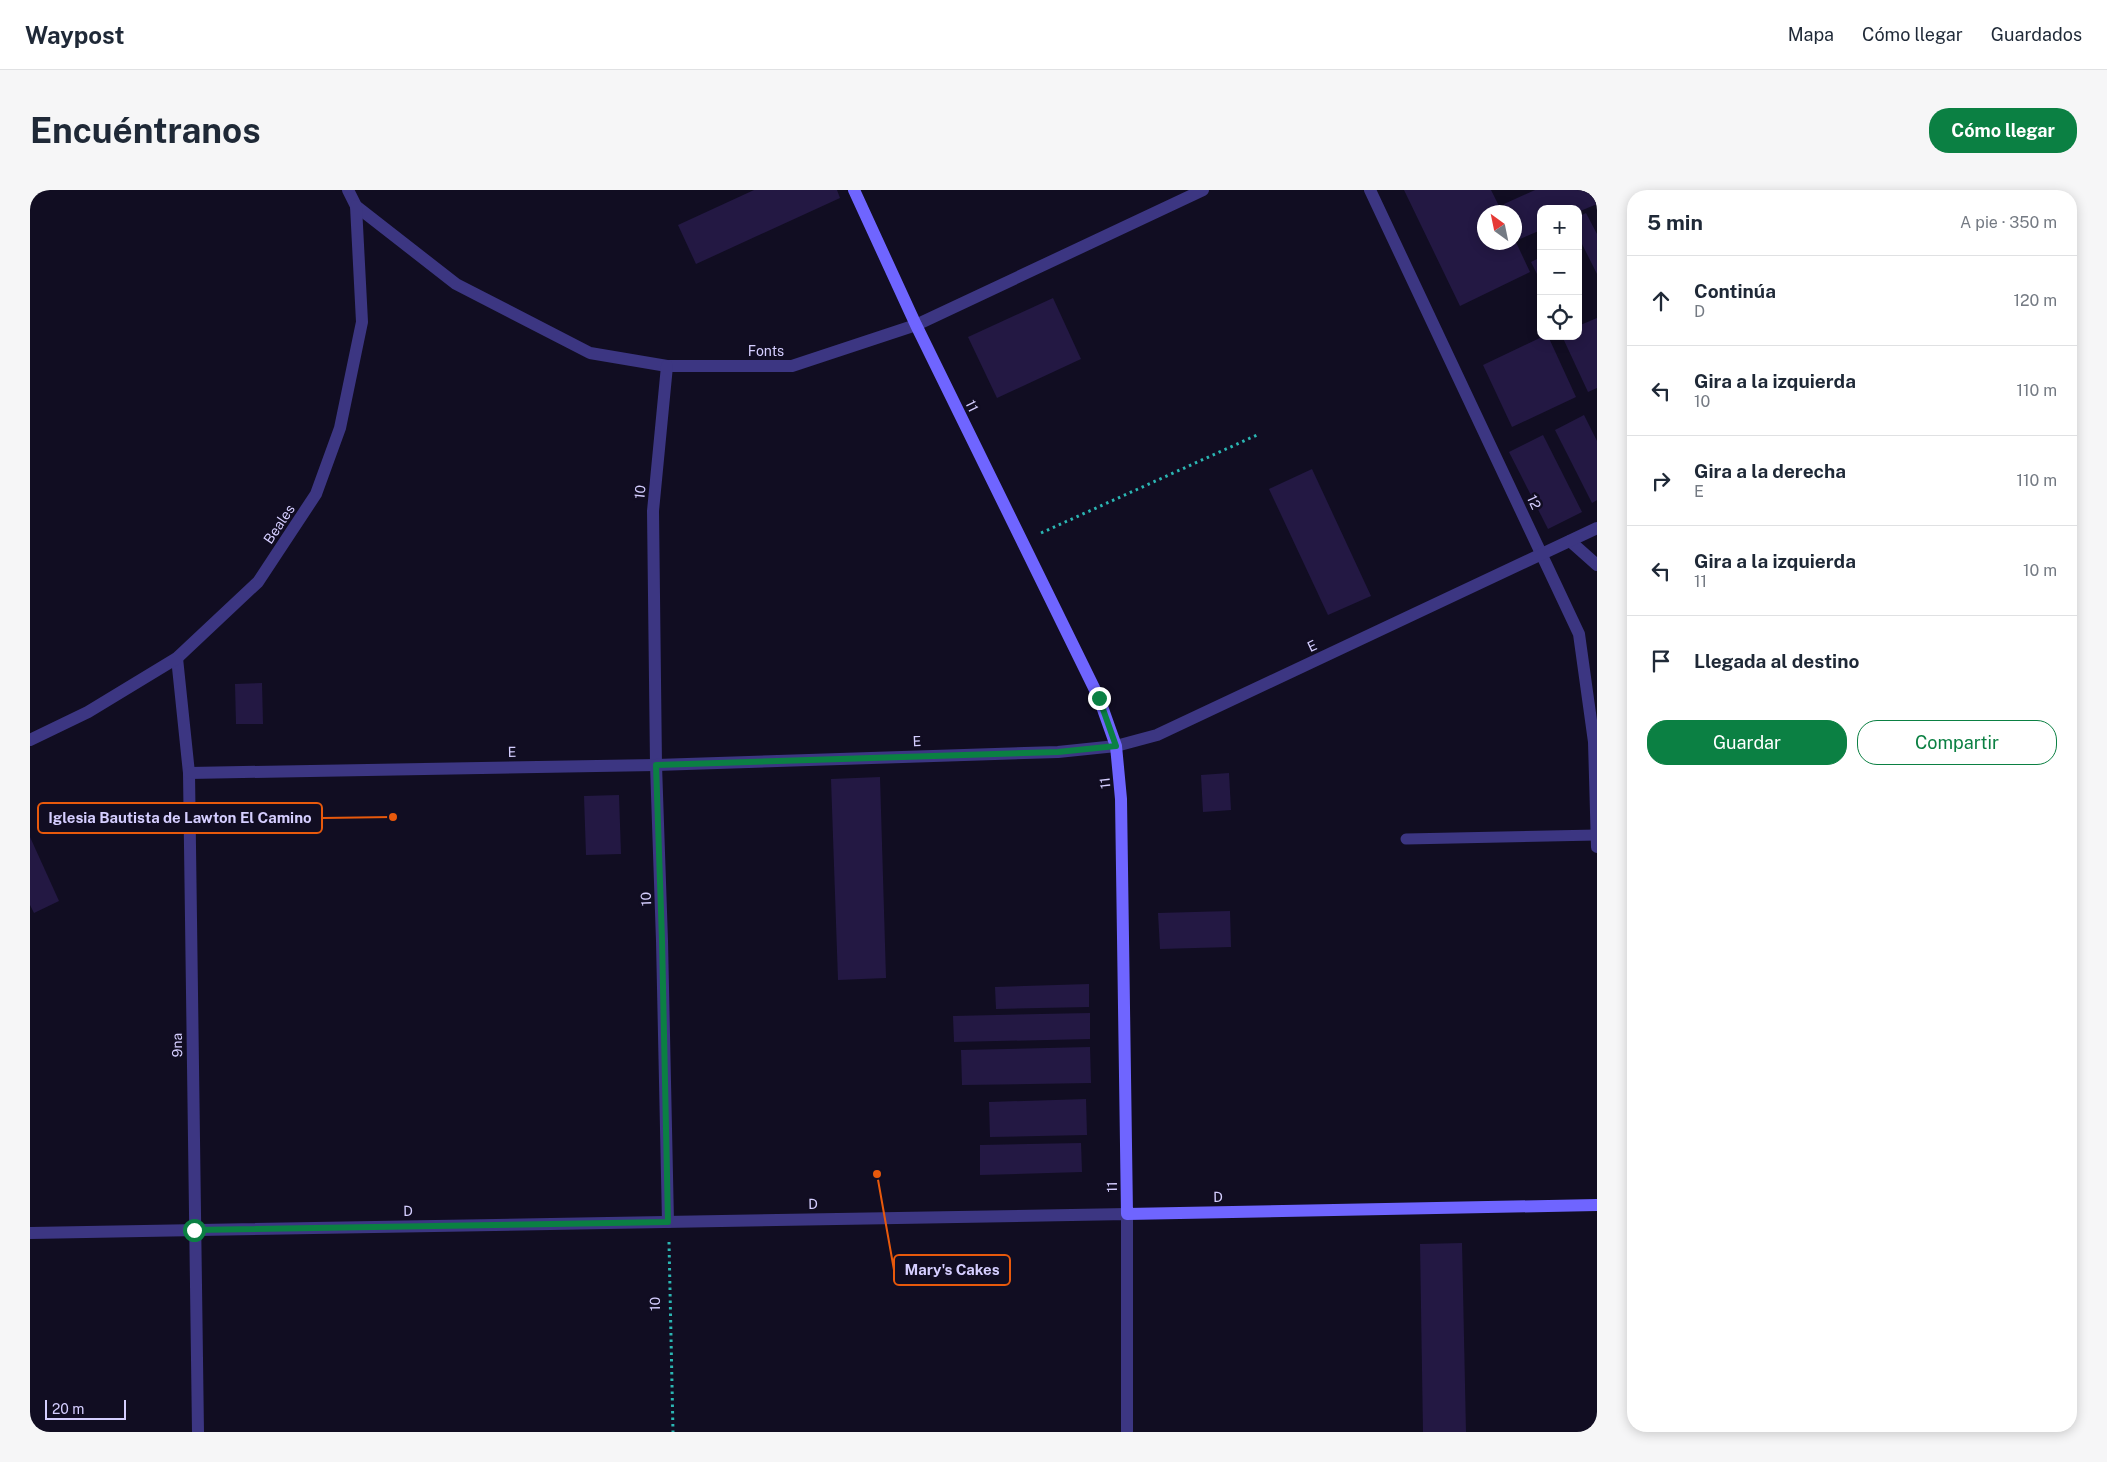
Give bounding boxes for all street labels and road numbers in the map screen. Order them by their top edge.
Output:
street label: Fonts [748,343,784,359]
street label: 11 [962,397,982,415]
street label: 10 [631,484,649,500]
street label: 12 [1524,492,1544,512]
street label: Beales [260,501,298,547]
street label: E [1305,637,1319,655]
street label: E [912,733,922,749]
street label: E [508,744,516,760]
street label: 11 [1096,776,1114,790]
street label: 10 [638,892,654,906]
street label: 9na [169,1033,185,1057]
street label: 11 [1104,1181,1120,1193]
street label: D [1213,1189,1223,1205]
street label: D [808,1196,818,1212]
street label: D [403,1203,413,1219]
street label: 10 [647,1297,663,1311]

